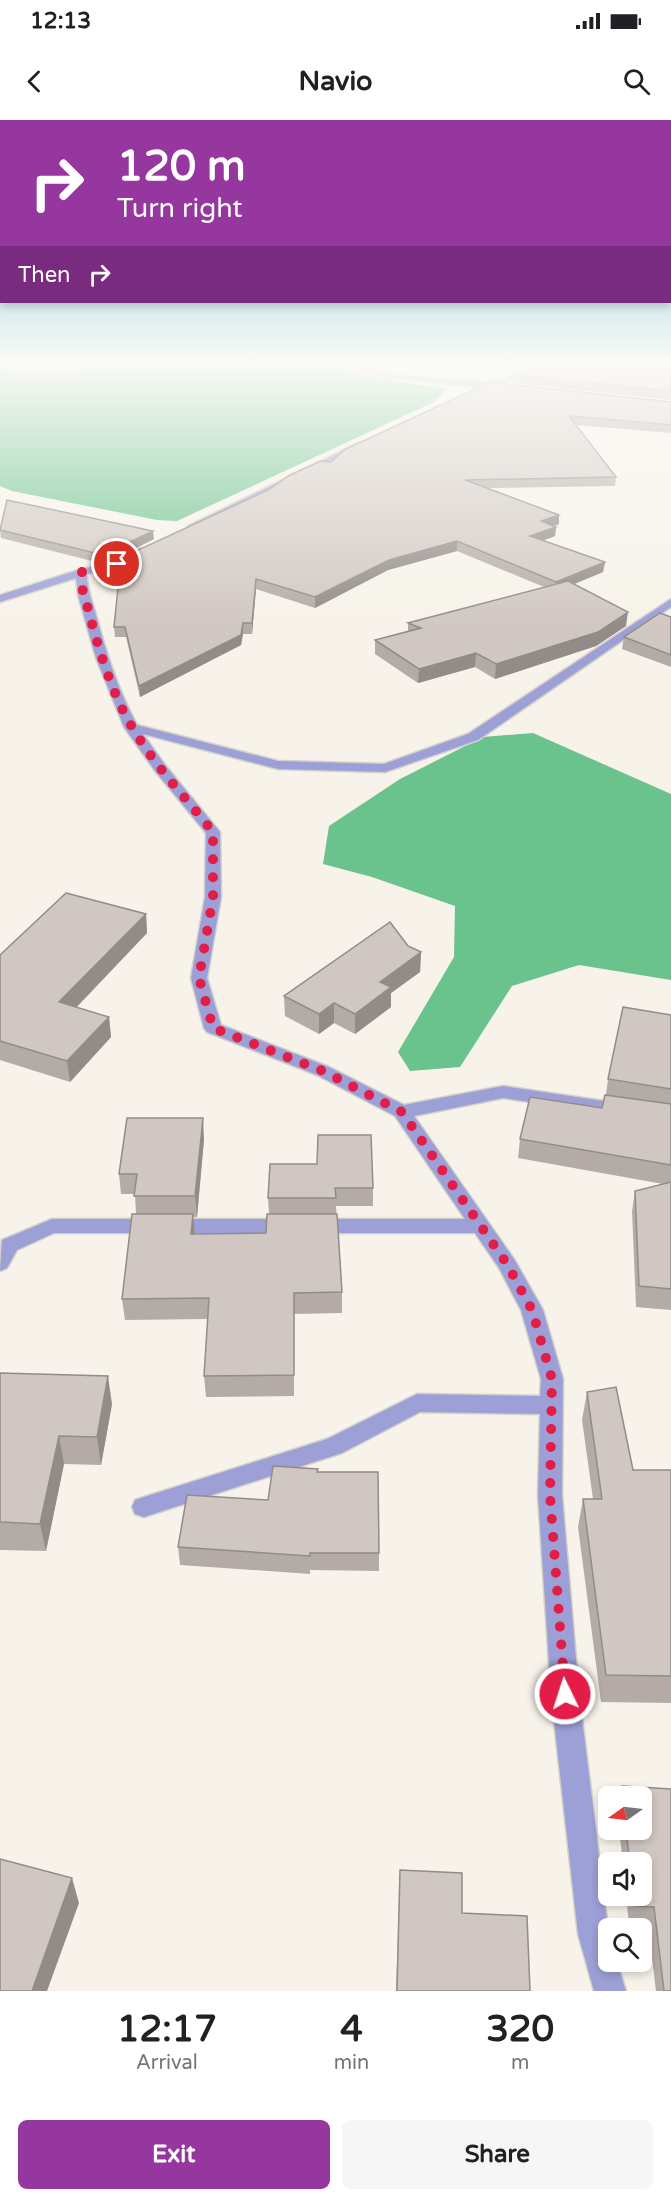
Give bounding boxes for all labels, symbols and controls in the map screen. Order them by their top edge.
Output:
text: 12:13 [30,8,91,34]
icon: back [18,65,51,98]
text: Navio [298,65,373,98]
icon: search [620,65,653,98]
text: 120 m [117,141,246,192]
icon: right [18,144,96,222]
text: Turn right [117,192,243,225]
icon: right [83,258,116,291]
text: Then [18,262,71,288]
pin [91,538,142,589]
icon: arrive [100,547,133,580]
position arrow [533,1662,597,1726]
north arrow [598,1786,652,1840]
map controls [598,1786,652,1972]
button: sound [598,1852,652,1906]
button: search [598,1918,652,1972]
text: 12:17 [117,2008,217,2051]
text: 4 [340,2008,363,2051]
text: 320 [486,2008,554,2051]
text: Arrival [136,2051,198,2075]
text: min [334,2051,369,2075]
text: m [511,2051,529,2075]
button: Exit [18,2120,330,2189]
button: Share [342,2120,653,2189]

